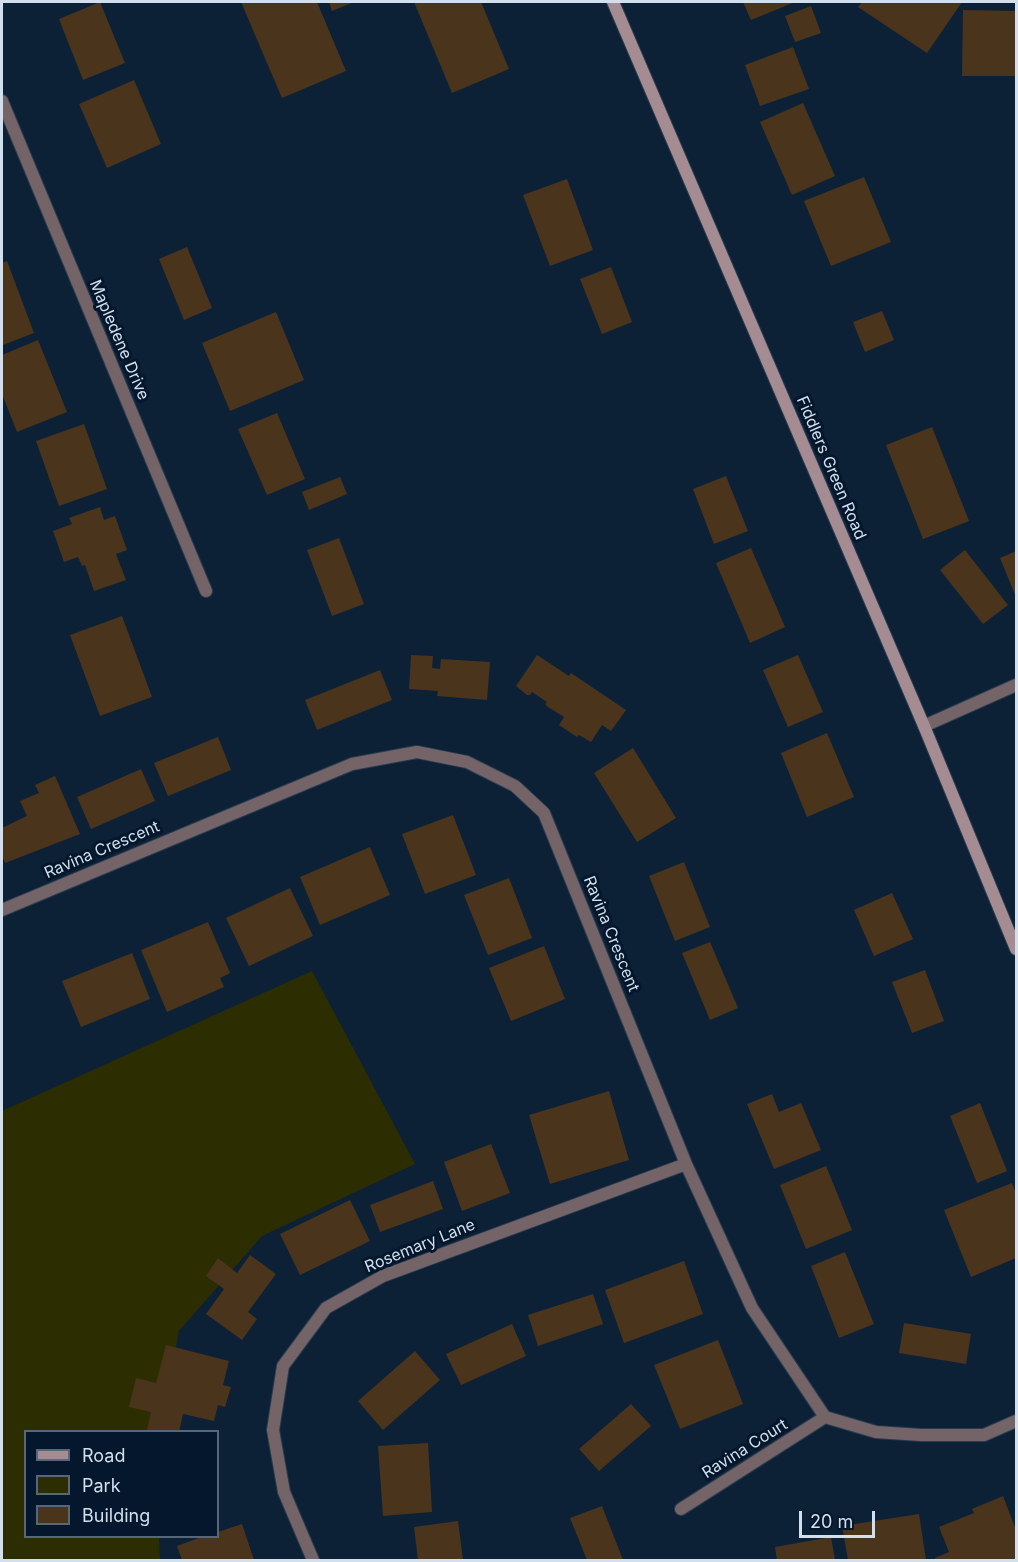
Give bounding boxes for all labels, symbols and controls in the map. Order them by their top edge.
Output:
street label: Mapledene Drive [85,277,153,403]
street label: Fiddlers Green Road [792,393,870,543]
street label: Ravina Crescent [42,817,162,883]
street label: Ravina Crescent [579,873,643,995]
street label: Rosemary Lane [362,1215,478,1277]
street label: Ravina Court [699,1415,791,1483]
legend [24,1430,219,1538]
text: Road [82,1445,125,1466]
text: Park [82,1475,121,1496]
scale bar [802,1499,878,1537]
text: Building [82,1505,150,1526]
text: 20 m [810,1511,853,1532]

